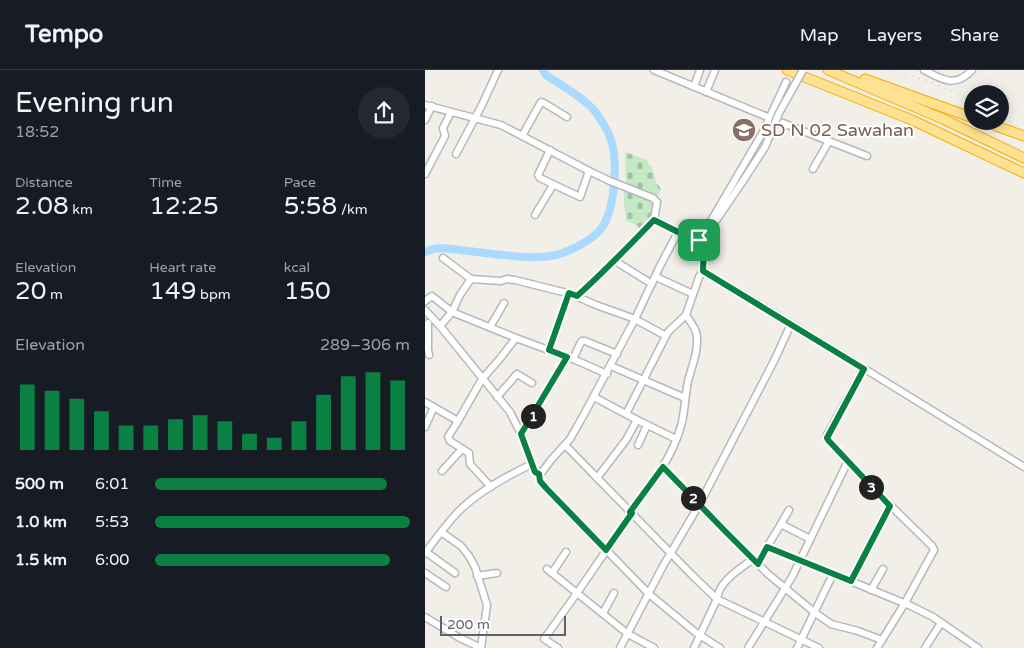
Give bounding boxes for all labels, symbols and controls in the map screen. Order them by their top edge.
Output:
text: Tempo [25,20,103,49]
text: Map [800,24,839,46]
text: Layers [867,24,922,46]
text: Share [950,24,999,46]
map controls [964,85,1009,130]
button: layers [964,85,1009,130]
text: Evening run [15,86,174,120]
button: share [358,87,410,139]
school or university icon: SD N 02 Sawahan [731,117,757,143]
place label: SD N 02 Sawahan [761,119,914,141]
text: 18:52 [15,122,59,142]
text: Distance [15,174,73,191]
text: Time [149,174,182,191]
text: Pace [284,174,316,191]
text: 2.08 [15,191,69,221]
text: 12:25 [149,191,219,221]
text: 5:58 [284,191,337,221]
text: km [69,201,93,218]
text: /km [337,201,368,218]
pin [678,219,720,261]
icon: arrive [685,226,713,254]
text: Elevation [15,259,76,276]
text: Heart rate [149,259,216,276]
text: kcal [284,259,310,276]
text: 20 [15,276,46,306]
text: 149 [149,276,196,306]
text: 150 [284,276,331,306]
text: m [46,286,63,303]
text: bpm [196,286,231,303]
text: Elevation [15,335,85,355]
text: 289–306 m [320,335,410,355]
pin: 1 [521,404,545,428]
text: 1 [529,408,538,425]
text: 500 m [15,474,64,494]
text: 6:01 [95,474,129,494]
pin: 3 [859,474,883,500]
text: 3 [867,479,876,496]
pin: 2 [681,486,705,510]
text: 2 [689,490,698,507]
text: 1.0 km [15,512,67,532]
text: 5:53 [95,512,129,532]
text: 1.5 km [15,550,67,570]
text: 6:00 [95,550,129,570]
scale bar [440,613,566,636]
text: 200 m [447,616,490,633]

